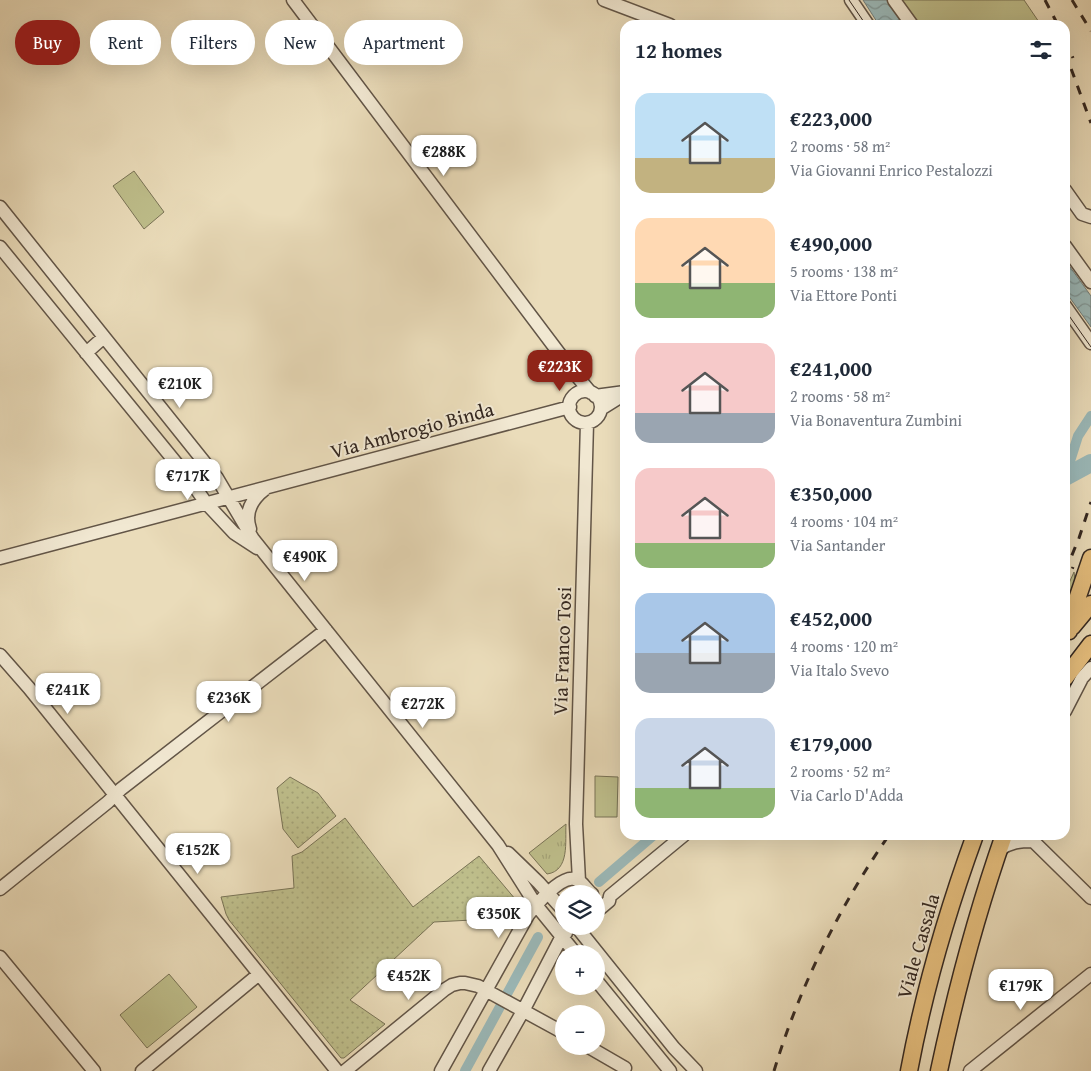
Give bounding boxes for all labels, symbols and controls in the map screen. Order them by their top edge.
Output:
chip: Buy [15,20,80,65]
chip: Rent [90,20,161,65]
chip: Filters [171,20,255,65]
chip: New [265,20,334,65]
chip: Apartment [344,20,463,65]
text: 12 homes [635,35,722,66]
icon: filters [1027,36,1055,64]
text: €223,000 [790,103,872,134]
icon: home [675,113,735,173]
pin: €288K [409,134,479,177]
text: 2 rooms · 58 m² [790,134,890,158]
text: €288K [422,139,466,163]
text: Via Giovanni Enrico Pestalozzi [790,158,993,182]
text: €490,000 [790,228,872,259]
icon: home [675,238,735,298]
text: 5 rooms · 138 m² [790,259,898,283]
text: Via Ettore Ponti [790,283,897,307]
pin: €223K [525,350,595,392]
text: €241,000 [790,353,872,384]
text: €223K [538,354,582,378]
icon: home [675,363,735,423]
pin: €210K [145,366,215,409]
text: €210K [158,371,202,395]
text: 2 rooms · 58 m² [790,384,890,408]
street label: Via Ambrogio Binda [327,394,497,465]
text: Via Bonaventura Zumbini [790,408,962,432]
pin: €717K [153,458,223,501]
text: €717K [166,463,210,487]
text: €350,000 [790,478,872,509]
icon: home [675,488,735,548]
text: 4 rooms · 104 m² [790,509,898,533]
text: Via Santander [790,533,885,557]
pin: €490K [270,540,340,582]
text: €490K [283,544,327,568]
street label: Via Franco Tosi [545,586,578,716]
text: €452,000 [790,603,872,634]
icon: home [675,613,735,673]
text: 4 rooms · 120 m² [790,634,898,658]
text: Via Italo Svevo [790,658,889,682]
pin: €241K [33,672,103,715]
text: €241K [46,677,90,701]
pin: €236K [194,680,264,723]
text: €236K [207,685,251,709]
pin: €272K [388,686,458,729]
text: €272K [401,691,445,715]
text: €179,000 [790,728,872,759]
icon: home [675,738,735,798]
text: 2 rooms · 52 m² [790,759,890,783]
text: Via Carlo D'Adda [790,783,903,807]
pin: €152K [163,832,233,875]
text: €152K [176,837,220,861]
map controls [555,885,605,1055]
button: layers [555,885,605,935]
street label: Viale Cassala [889,889,947,1002]
pin: €350K [464,896,534,939]
text: €350K [477,901,521,925]
button: + [555,945,605,995]
pin: €452K [374,958,444,1001]
text: €452K [387,963,431,987]
pin: €179K [986,968,1056,1011]
text: €179K [999,973,1043,997]
button: − [555,1005,605,1055]

